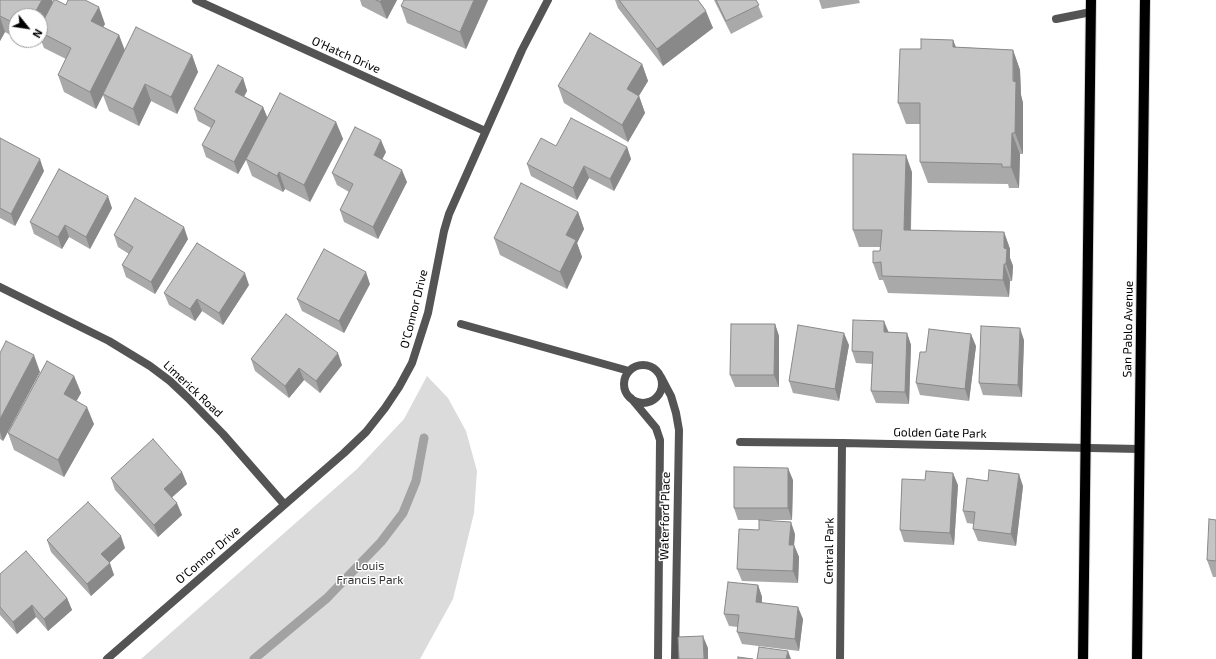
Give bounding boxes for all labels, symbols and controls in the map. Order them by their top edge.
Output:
north arrow [8,8,48,48]
text: N [30,27,46,40]
street label: O'Hatch Drive [309,33,383,77]
street label: O'Connor Drive [397,268,431,350]
street label: San Pablo Avenue [1120,281,1136,377]
street label: Limerick Road [160,358,226,420]
street label: Golden Gate Park [893,425,987,441]
street label: Waterford Place [657,472,673,560]
street label: Central Park [821,517,837,585]
street label: O'Connor Drive [173,523,243,587]
park label: Louis Francis Park [337,559,403,587]

